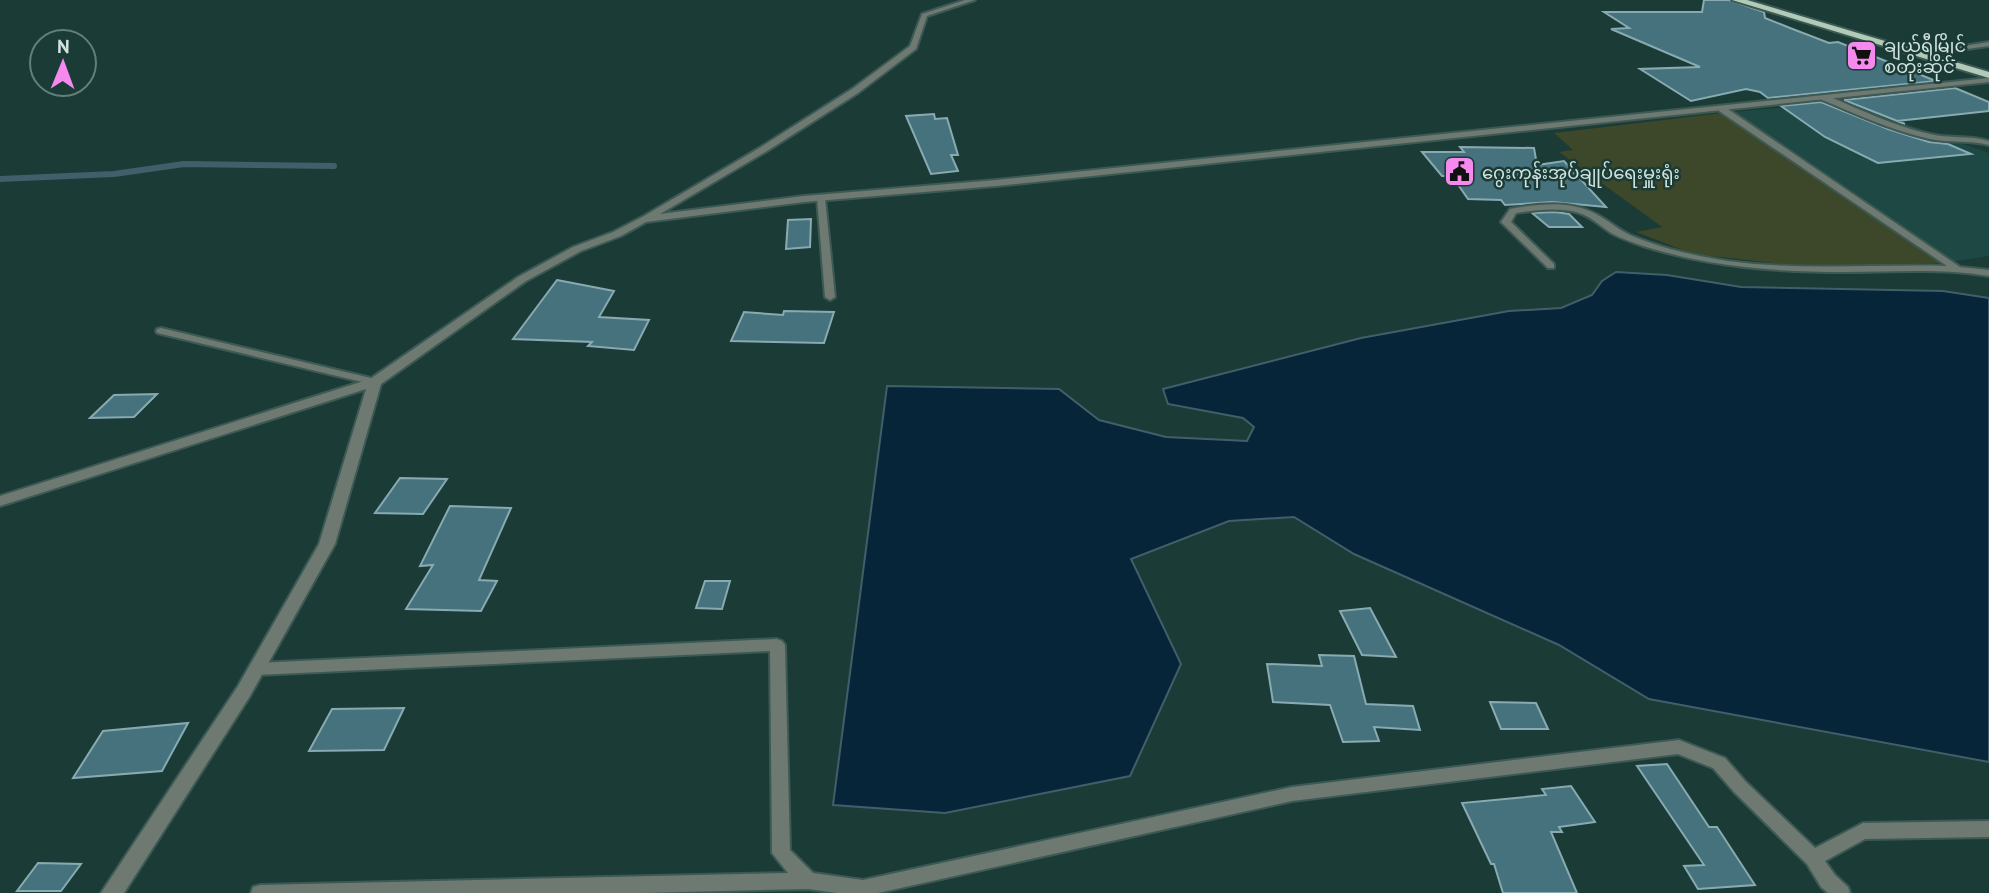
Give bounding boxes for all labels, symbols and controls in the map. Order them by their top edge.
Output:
north arrow [28,28,98,98]
place label: ချယ်ရီမြိုင် စတိုးဆိုင် [1884,32,1966,82]
text: N [57,34,70,58]
supermarket icon: ချယ်ရီမြိုင် စတိုးဆိုင် [1844,38,1878,72]
public building icon: ဂွေးကုန်းအုပ်ချုပ်ရေးမှူးရုံး [1442,155,1476,189]
place label: ဂွေးကုန်းအုပ်ချုပ်ရေးမှူးရုံး [1482,160,1680,188]

